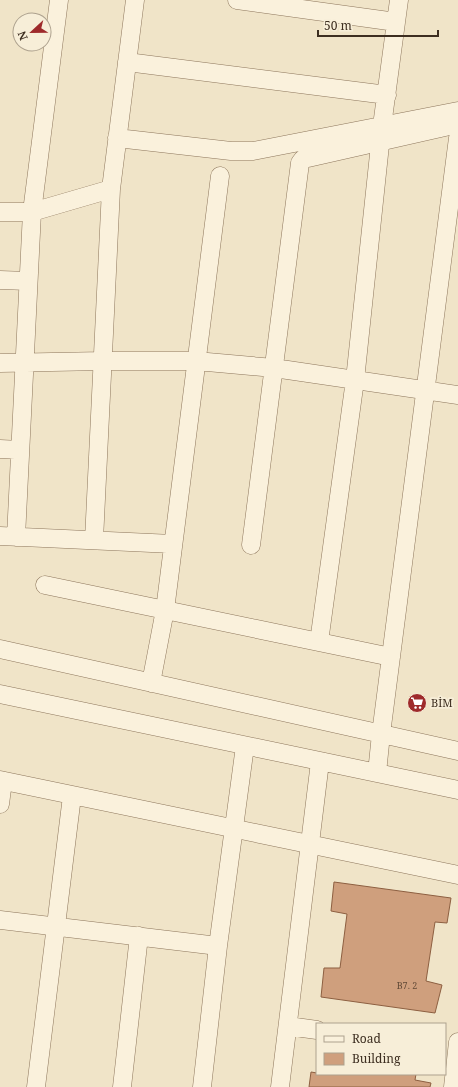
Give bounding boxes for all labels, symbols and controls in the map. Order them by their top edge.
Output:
north arrow [12,12,52,52]
scale bar [318,12,438,38]
text: 50 m [324,17,352,34]
text: N [14,29,31,43]
supermarket icon: BİM [406,692,428,714]
place label: BİM [431,695,453,710]
house number: B7. 2 [397,979,417,992]
legend [316,1023,446,1075]
text: Road [352,1030,382,1047]
text: Building [352,1050,401,1067]

